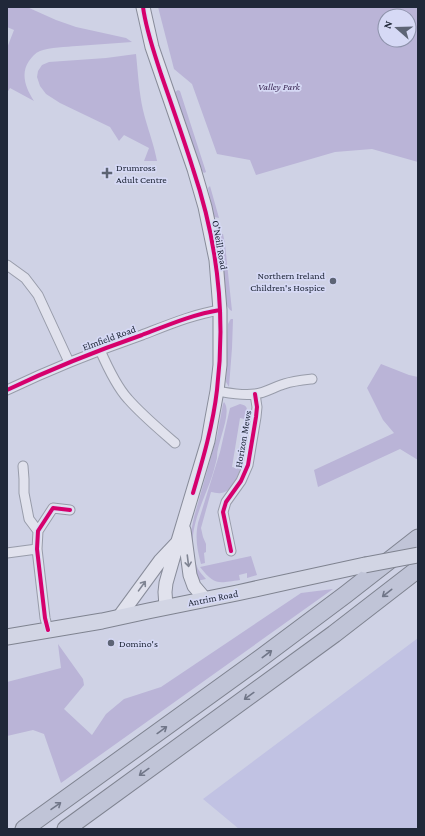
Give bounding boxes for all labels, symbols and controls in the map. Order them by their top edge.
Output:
north arrow [377,8,417,48]
text: N [381,19,395,30]
park label: Valley Park [258,81,301,92]
place label: Drumross Adult Centre [116,162,167,185]
marker: Drumross Adult Centre [101,167,113,179]
street label: O'Neill Road [210,219,230,271]
place label: Northern Ireland Children's Hospice [250,270,326,293]
marker: Northern Ireland Children's Hospice [328,276,338,286]
street label: Elmfield Road [81,323,138,353]
street label: Horizon Mews [233,409,253,469]
one-way arrow [184,554,192,567]
one-way arrow [138,581,146,592]
street label: Antrim Road [187,588,240,608]
one-way arrow [382,589,393,597]
marker: Domino's [106,638,116,648]
place label: Domino's [119,638,158,649]
one-way arrow [261,650,272,658]
one-way arrow [244,692,255,700]
one-way arrow [156,726,167,735]
one-way arrow [139,768,150,776]
one-way arrow [50,802,61,810]

